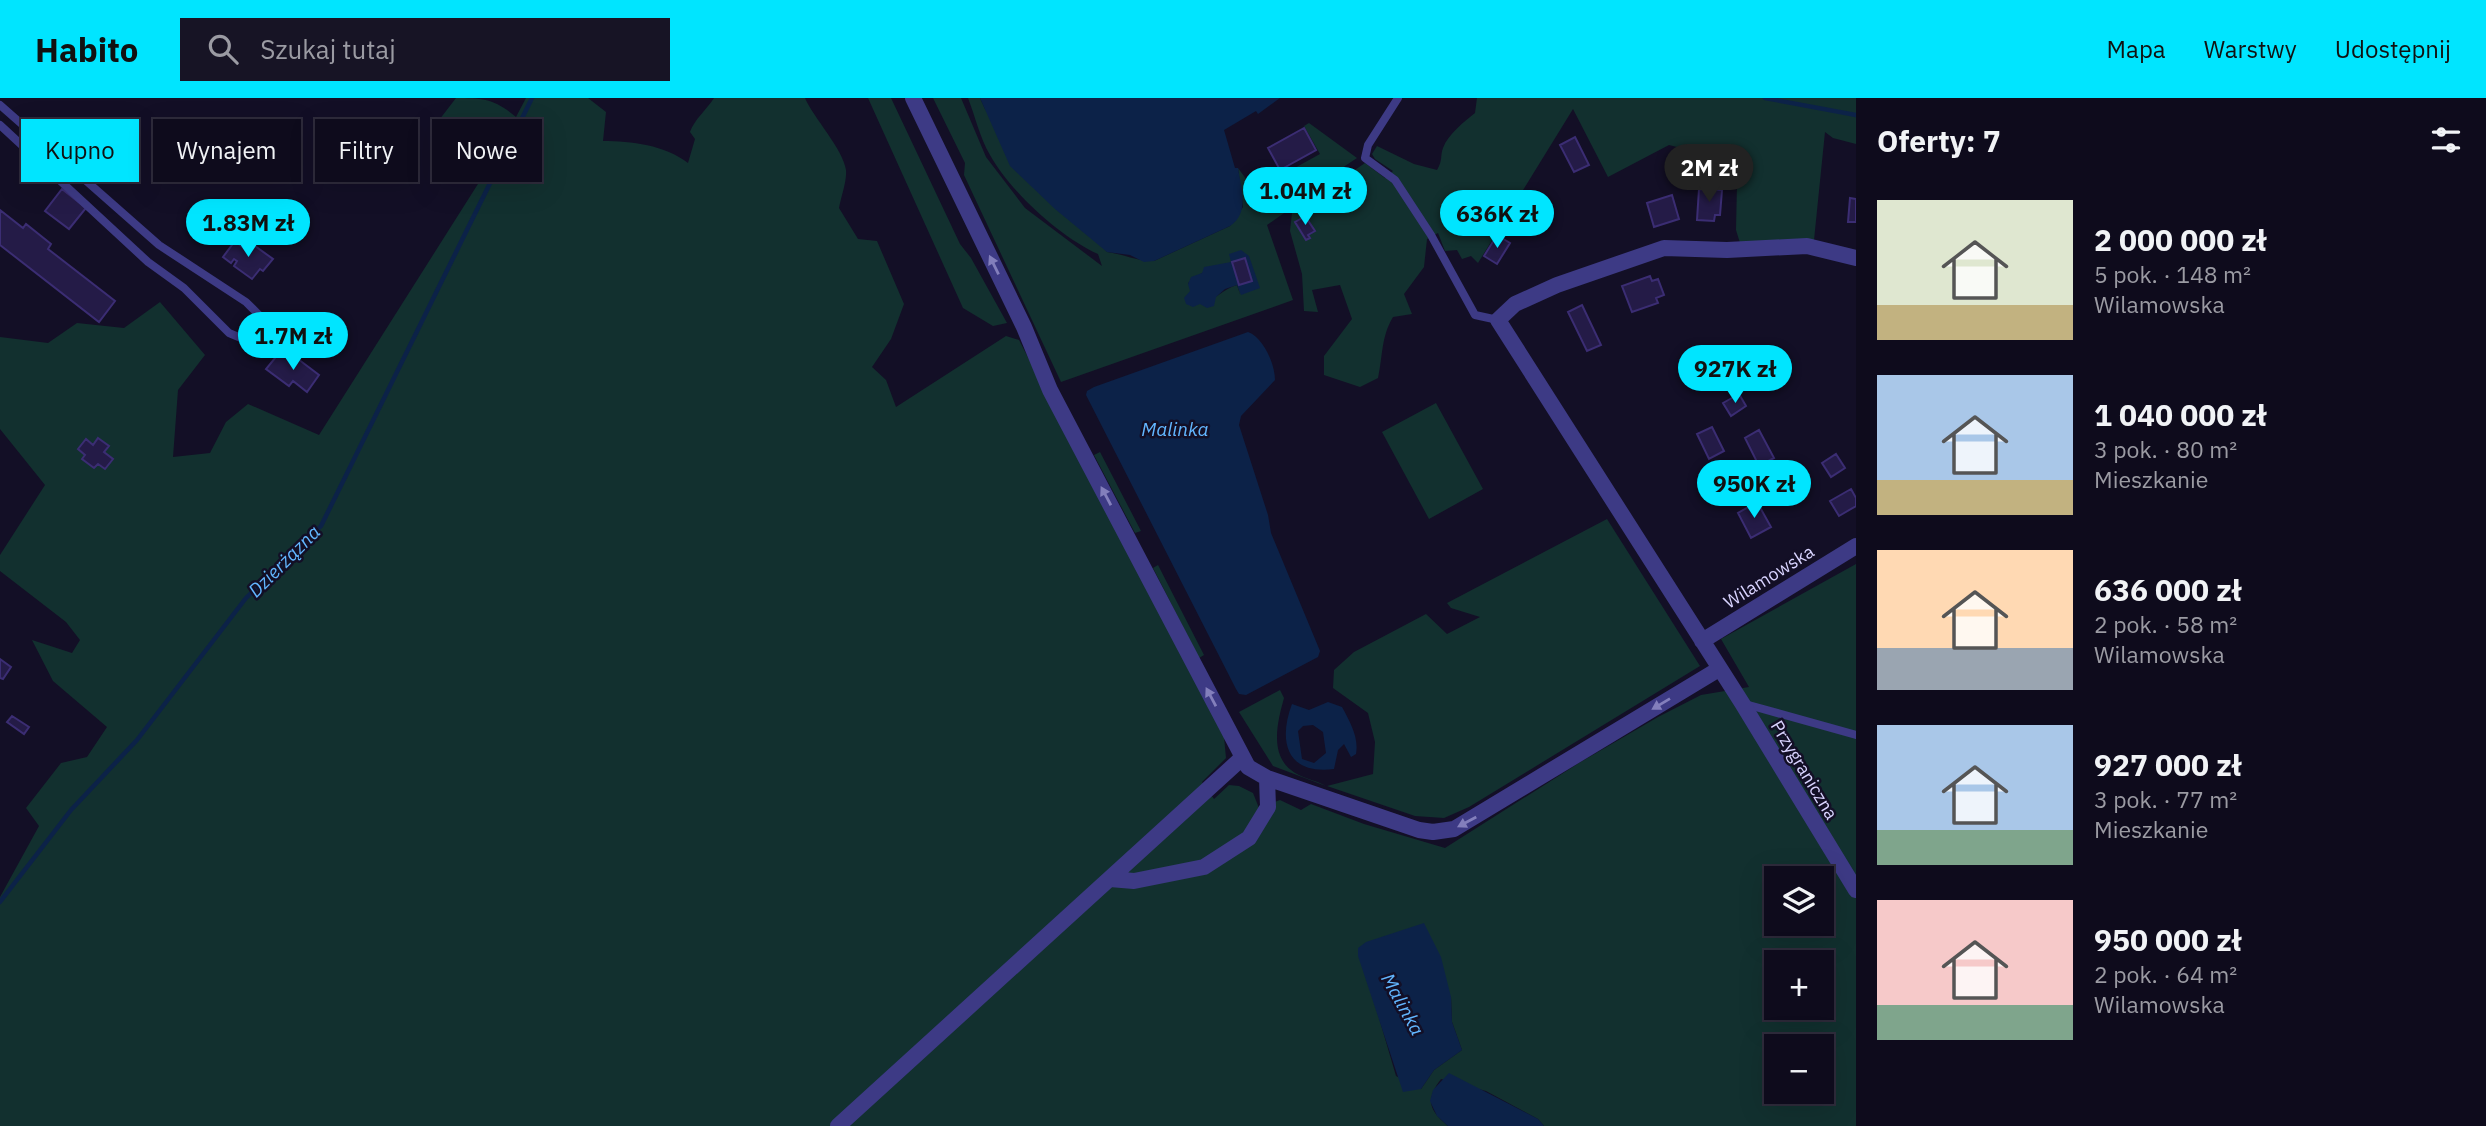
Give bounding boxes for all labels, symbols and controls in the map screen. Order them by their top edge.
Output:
search box [180,18,670,81]
text: Habito [35,28,138,71]
icon: search [204,30,242,68]
text: Szukaj tutaj [260,32,396,66]
text: Mapa [2107,33,2166,65]
text: Warstwy [2204,33,2297,65]
text: Udostępnij [2335,33,2451,65]
chip: Kupno [21,119,139,182]
chip: Wynajem [153,119,301,182]
chip: Filtry [315,119,418,182]
chip: Nowe [432,119,542,182]
text: Oferty: 7 [1877,121,2001,160]
icon: filters [2427,121,2465,159]
pin: 2M zł [1660,144,1758,204]
text: 2M zł [1680,152,1738,182]
pin: 1.04M zł [1233,167,1377,227]
text: 1.04M zł [1259,175,1351,205]
pin: 636K zł [1432,190,1562,250]
text: 636K zł [1456,198,1538,228]
pin: 1.83M zł [176,200,320,259]
text: 1.83M zł [202,207,294,237]
text: 2 000 000 zł [2094,220,2266,259]
icon: home [1933,228,2017,312]
one-way arrow [988,255,1000,275]
text: 5 pok. · 148 m² [2094,259,2251,289]
text: Wilamowska [2094,289,2225,319]
pin: 1.7M zł [228,313,358,372]
text: 1.7M zł [254,320,332,350]
pin: 927K zł [1670,345,1800,405]
text: 927K zł [1694,353,1776,383]
text: 1 040 000 zł [2094,395,2266,434]
icon: home [1933,403,2017,487]
water label: Malinka [1141,417,1209,441]
text: 3 pok. · 80 m² [2094,434,2237,464]
pin: 950K zł [1689,460,1819,520]
text: Mieszkanie [2094,464,2208,494]
text: 950K zł [1713,468,1795,498]
one-way arrow [1100,486,1112,506]
water label: Dzierżązna [243,520,325,602]
street label: Wilamowska [1719,540,1819,613]
text: 636 000 zł [2094,570,2241,609]
icon: home [1933,578,2017,662]
text: 2 pok. · 58 m² [2094,609,2237,639]
text: Wilamowska [2094,639,2225,669]
one-way arrow [1205,688,1217,707]
one-way arrow [1652,698,1671,711]
street label: Przygraniczna [1766,716,1843,824]
text: 927 000 zł [2094,745,2241,784]
icon: home [1933,753,2017,837]
text: 3 pok. · 77 m² [2094,784,2237,814]
text: Mieszkanie [2094,814,2208,844]
one-way arrow [1457,817,1477,828]
map controls [1764,866,1834,1104]
button: layers [1764,866,1834,936]
text: 950 000 zł [2094,920,2241,959]
icon: home [1933,928,2017,1012]
button: + [1764,950,1834,1020]
text: 2 pok. · 64 m² [2094,959,2237,989]
water label: Malinka [1376,969,1430,1039]
text: Wilamowska [2094,989,2225,1019]
button: − [1764,1034,1834,1104]

